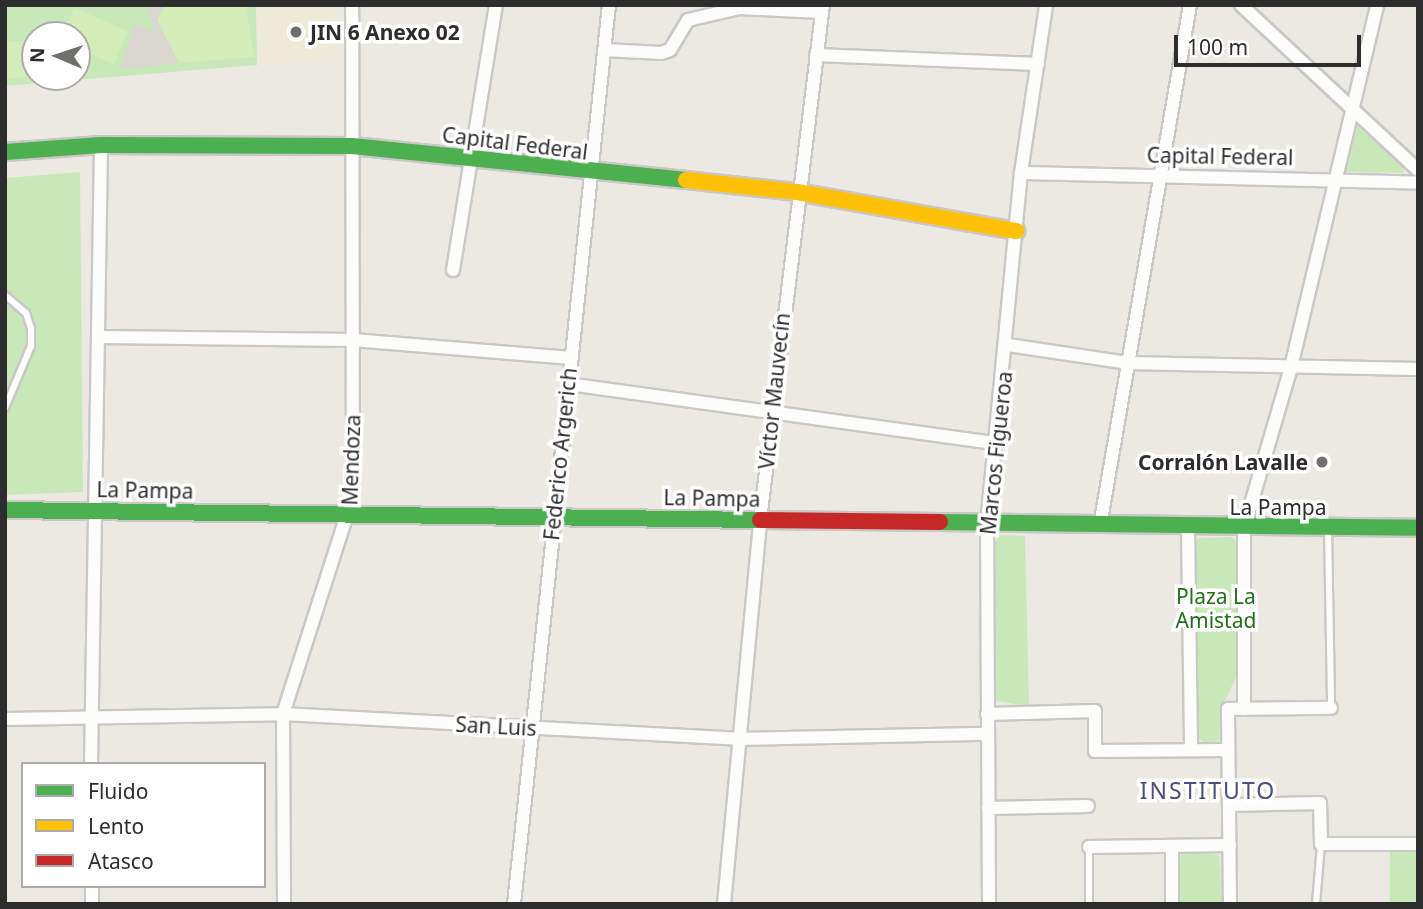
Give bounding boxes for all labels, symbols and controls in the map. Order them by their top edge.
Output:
place label: JIN 6 Anexo 02 [310,19,460,45]
north arrow [21,21,91,91]
scale bar [1178,21,1365,65]
marker: JIN 6 Anexo 02 [288,24,304,40]
text: 100 m [1187,33,1248,61]
text: N [24,47,50,64]
street label: Capital Federal [441,122,589,164]
street label: Capital Federal [1147,142,1293,170]
street label: Víctor Mauvecín [753,311,795,471]
street label: Federico Argerich [538,366,582,542]
street label: Marcos Figueroa [975,370,1017,536]
street label: Mendoza [337,414,365,506]
place label: Corralón Lavalle [1138,449,1308,475]
marker: Corralón Lavalle [1314,454,1330,470]
street label: La Pampa [96,477,194,503]
street label: La Pampa [663,485,761,511]
street label: La Pampa [1229,494,1327,520]
park label: Plaza La Amistad [1176,583,1256,633]
street label: San Luis [455,711,537,741]
legend [21,762,266,888]
district label: INSTITUTO [1141,776,1275,804]
text: Fluido [88,777,148,805]
text: Lento [88,812,144,840]
text: Atasco [88,847,154,875]

